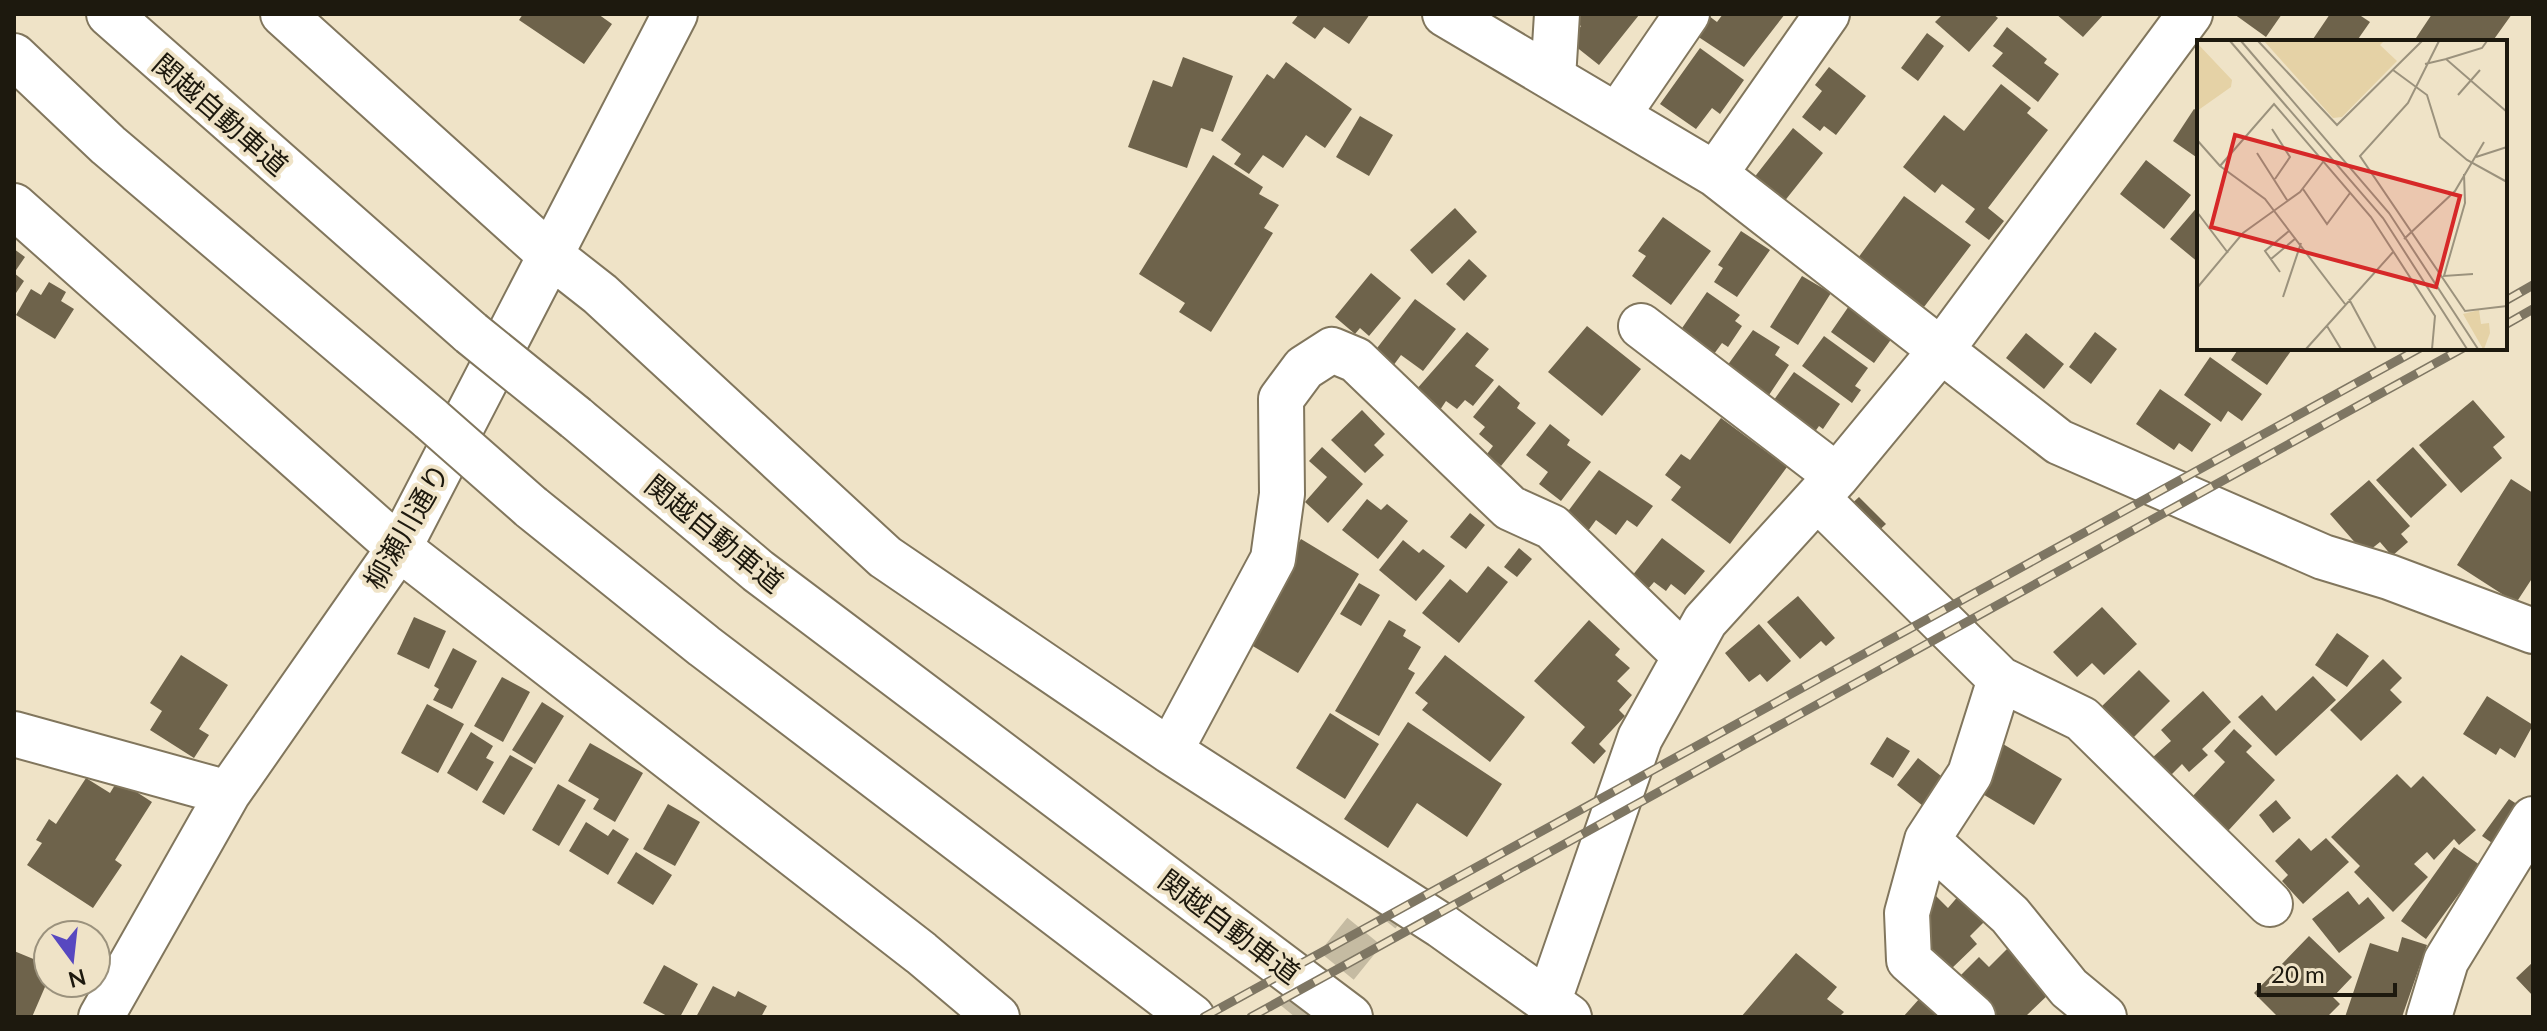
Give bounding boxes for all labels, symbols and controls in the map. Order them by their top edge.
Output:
inset map [2197,40,2507,350]
street label: 関越自動車道 [146,46,296,182]
street label: 柳瀬川通り [356,457,456,595]
street label: 関越自動車道 [639,467,791,599]
street label: 関越自動車道 [1153,862,1307,990]
north arrow [32,919,112,999]
scale bar [2259,947,2395,997]
text: 20 m [2271,959,2325,988]
text: N [66,964,89,994]

